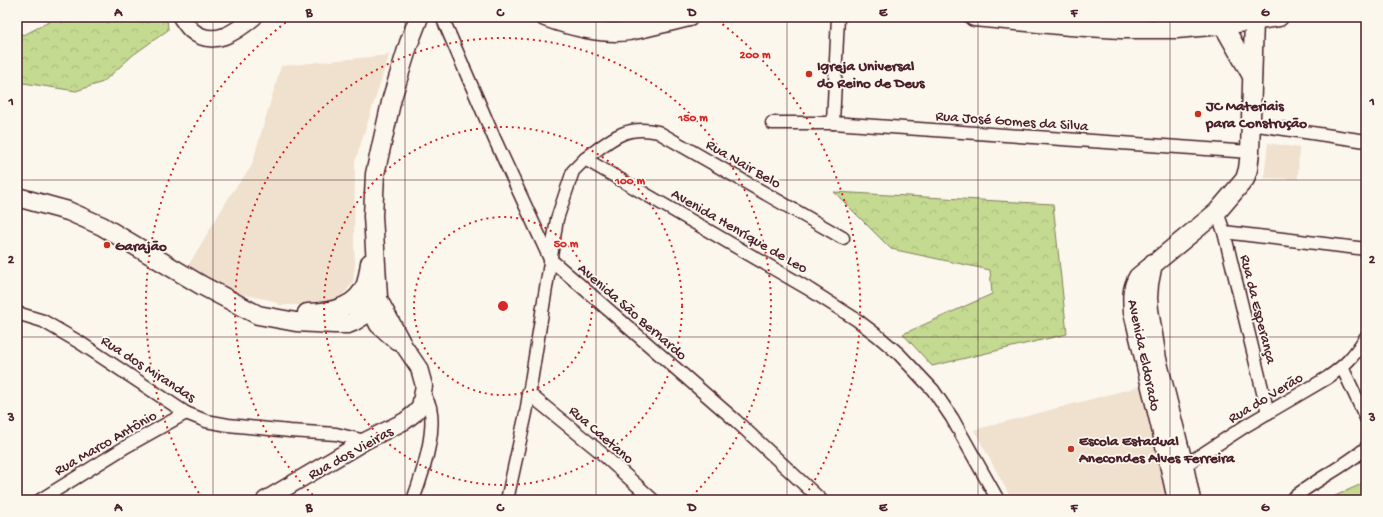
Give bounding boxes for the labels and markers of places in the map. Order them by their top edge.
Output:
place label: Igreja Universal do Reino de Deus [817,58,926,93]
marker: Igreja Universal do Reino de Deus [804,69,814,79]
place label: JC Materiais para Construção [1205,98,1307,133]
marker: JC Materiais para Construção [1193,109,1203,119]
place label: Garajão [115,238,167,256]
marker: Garajão [102,240,112,250]
centre of rings [496,299,510,313]
place label: Escola Estadual Anecondes Alves Ferreira [1078,433,1235,468]
marker: Escola Estadual Anecondes Alves Ferreira [1066,444,1076,454]

